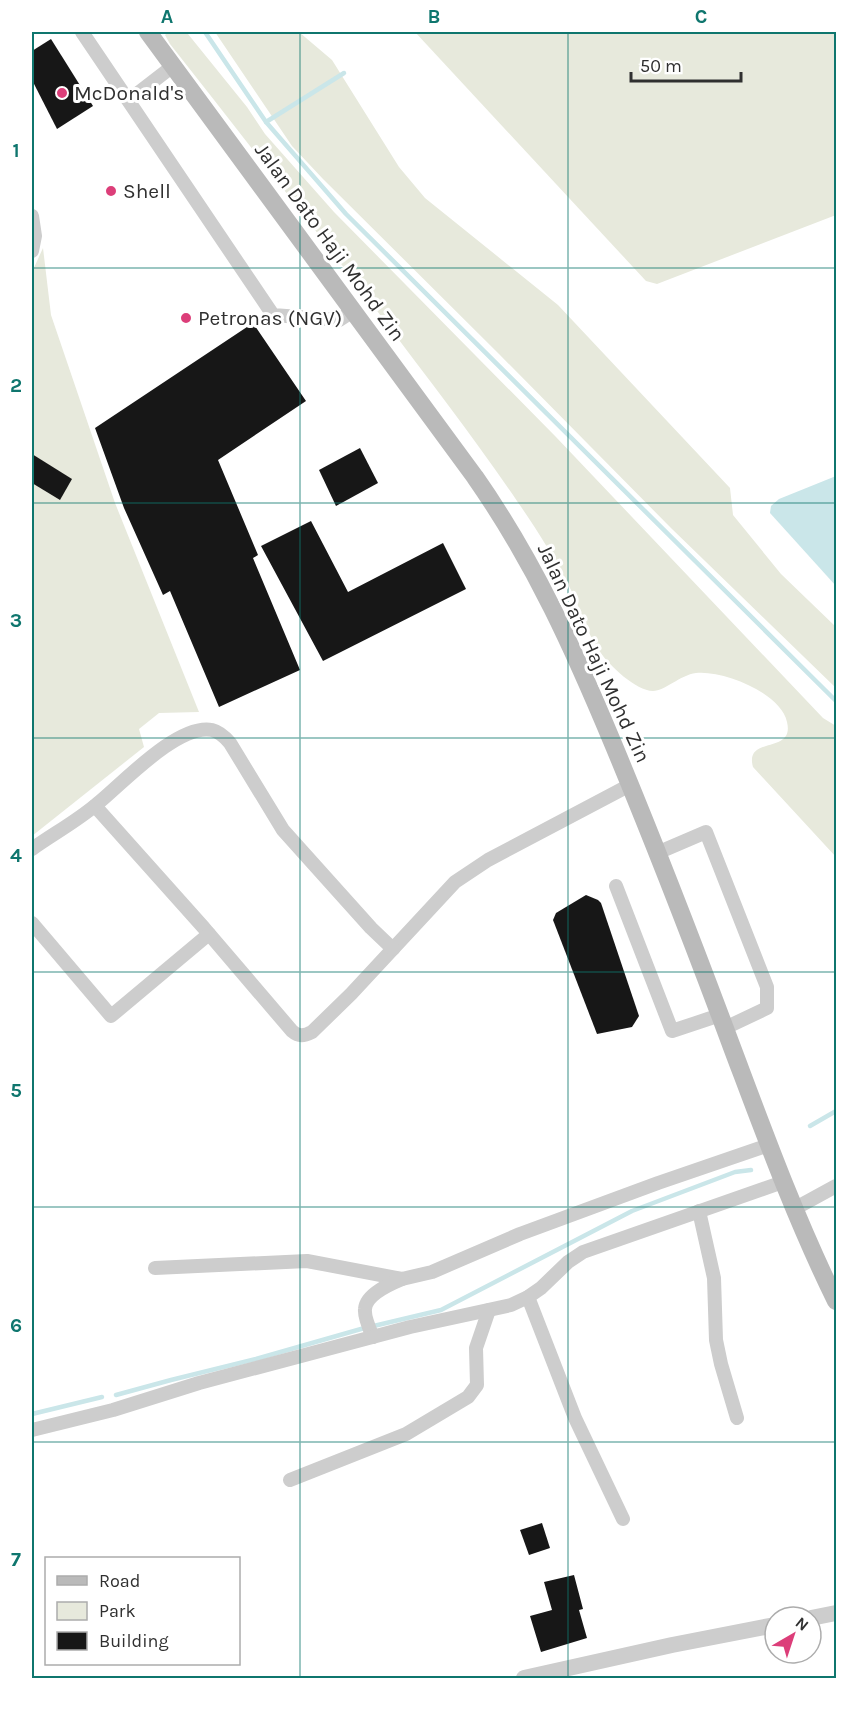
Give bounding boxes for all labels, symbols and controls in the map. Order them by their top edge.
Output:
text: A [161,5,174,28]
text: B [428,5,440,28]
text: C [695,5,707,28]
scale bar [631,45,740,83]
text: 50 m [640,55,682,77]
place label: McDonald's [74,81,184,105]
marker: McDonald's [55,86,69,100]
street label: Jalan Dato Haji Mohd Zin [250,138,410,346]
text: 1 [12,139,20,162]
place label: Shell [123,179,171,203]
marker: Shell [104,184,118,198]
place label: Petronas (NGV) [198,306,342,330]
marker: Petronas (NGV) [179,311,193,325]
text: 2 [10,374,22,397]
street label: Jalan Dato Haji Mohd Zin [533,540,655,766]
text: 3 [10,609,22,632]
text: 4 [10,844,22,867]
text: 5 [10,1079,22,1102]
text: 6 [10,1314,22,1337]
text: 7 [11,1548,21,1571]
legend [45,1557,240,1665]
text: Road [99,1570,140,1592]
text: Park [99,1600,136,1622]
north arrow [763,1605,823,1665]
text: N [792,1613,813,1635]
text: Building [99,1630,169,1652]

